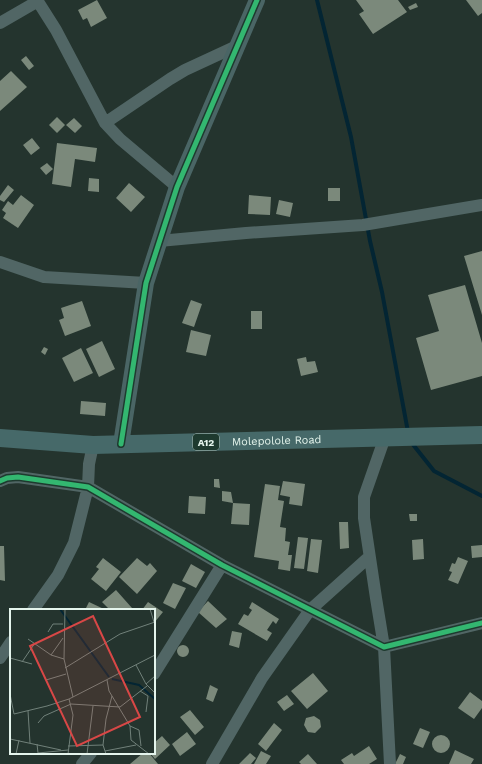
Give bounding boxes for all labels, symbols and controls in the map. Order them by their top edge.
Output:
street label: Molepolole Road [232,433,322,448]
road number: A12 [193,434,219,450]
inset map [10,609,155,754]

